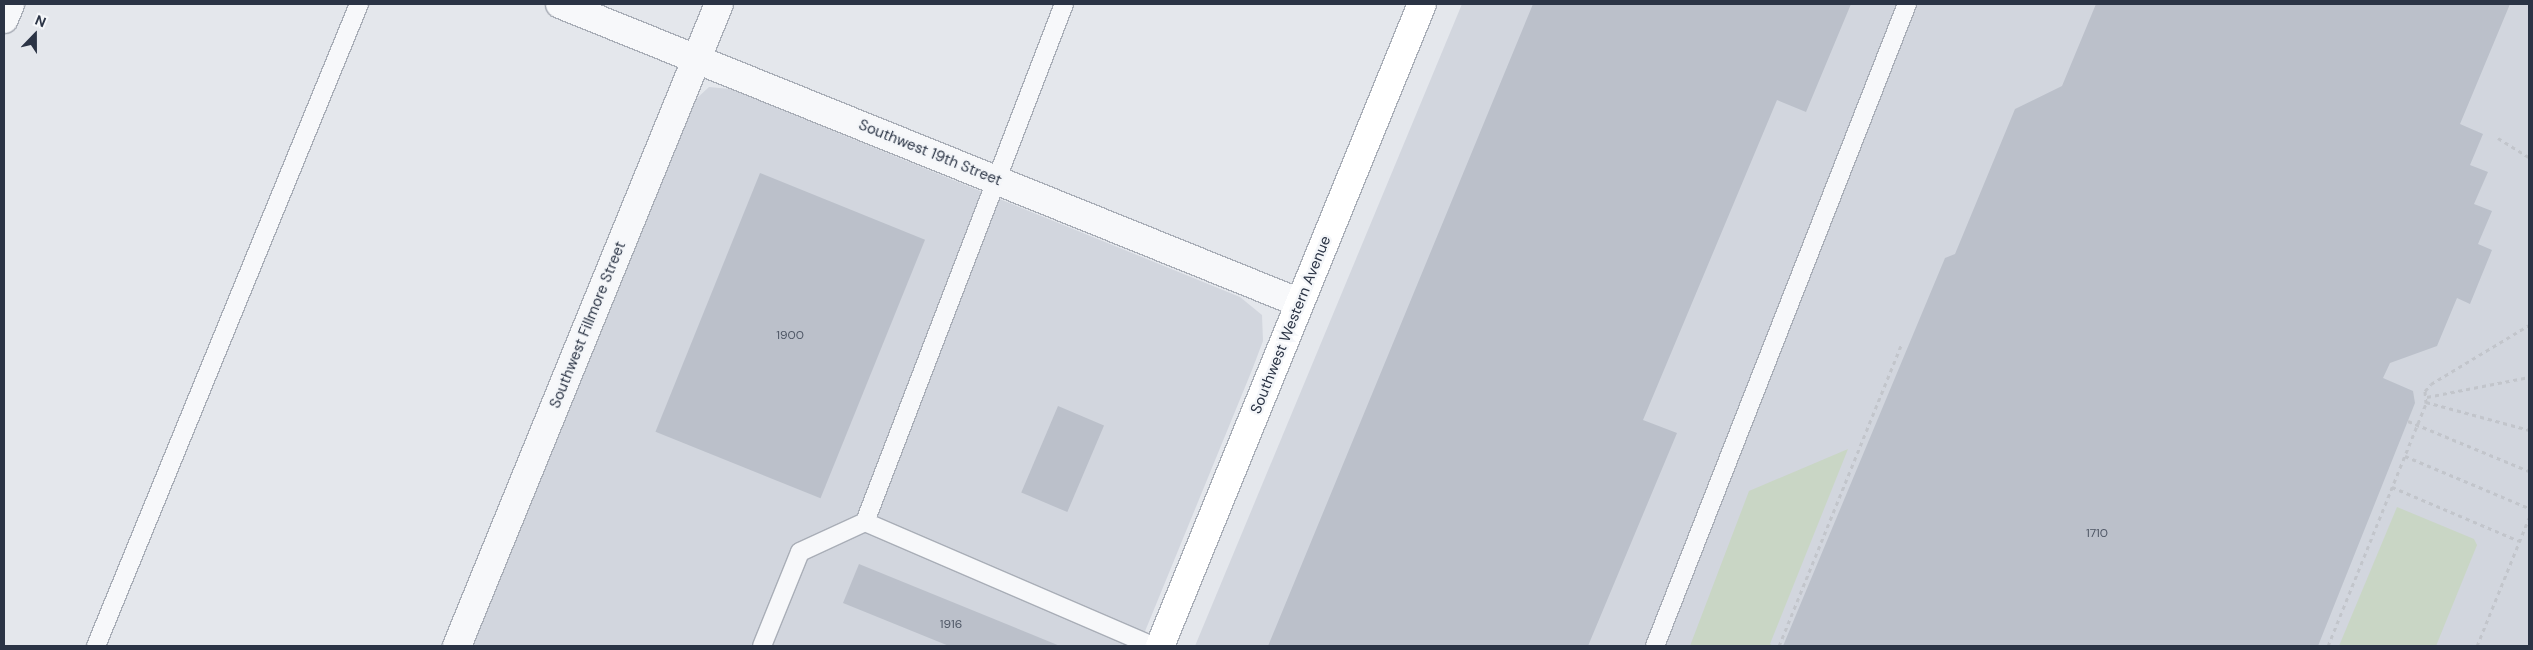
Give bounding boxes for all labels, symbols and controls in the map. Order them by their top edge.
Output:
north arrow [10,10,60,60]
text: N [33,11,49,31]
street label: Southwest 19th Street [856,116,1004,190]
street label: Southwest Western Avenue [1247,233,1335,417]
street label: Southwest Fillmore Street [546,239,630,411]
house number: 1900 [776,329,804,343]
house number: 1710 [2086,527,2108,541]
house number: 1916 [940,618,962,632]

